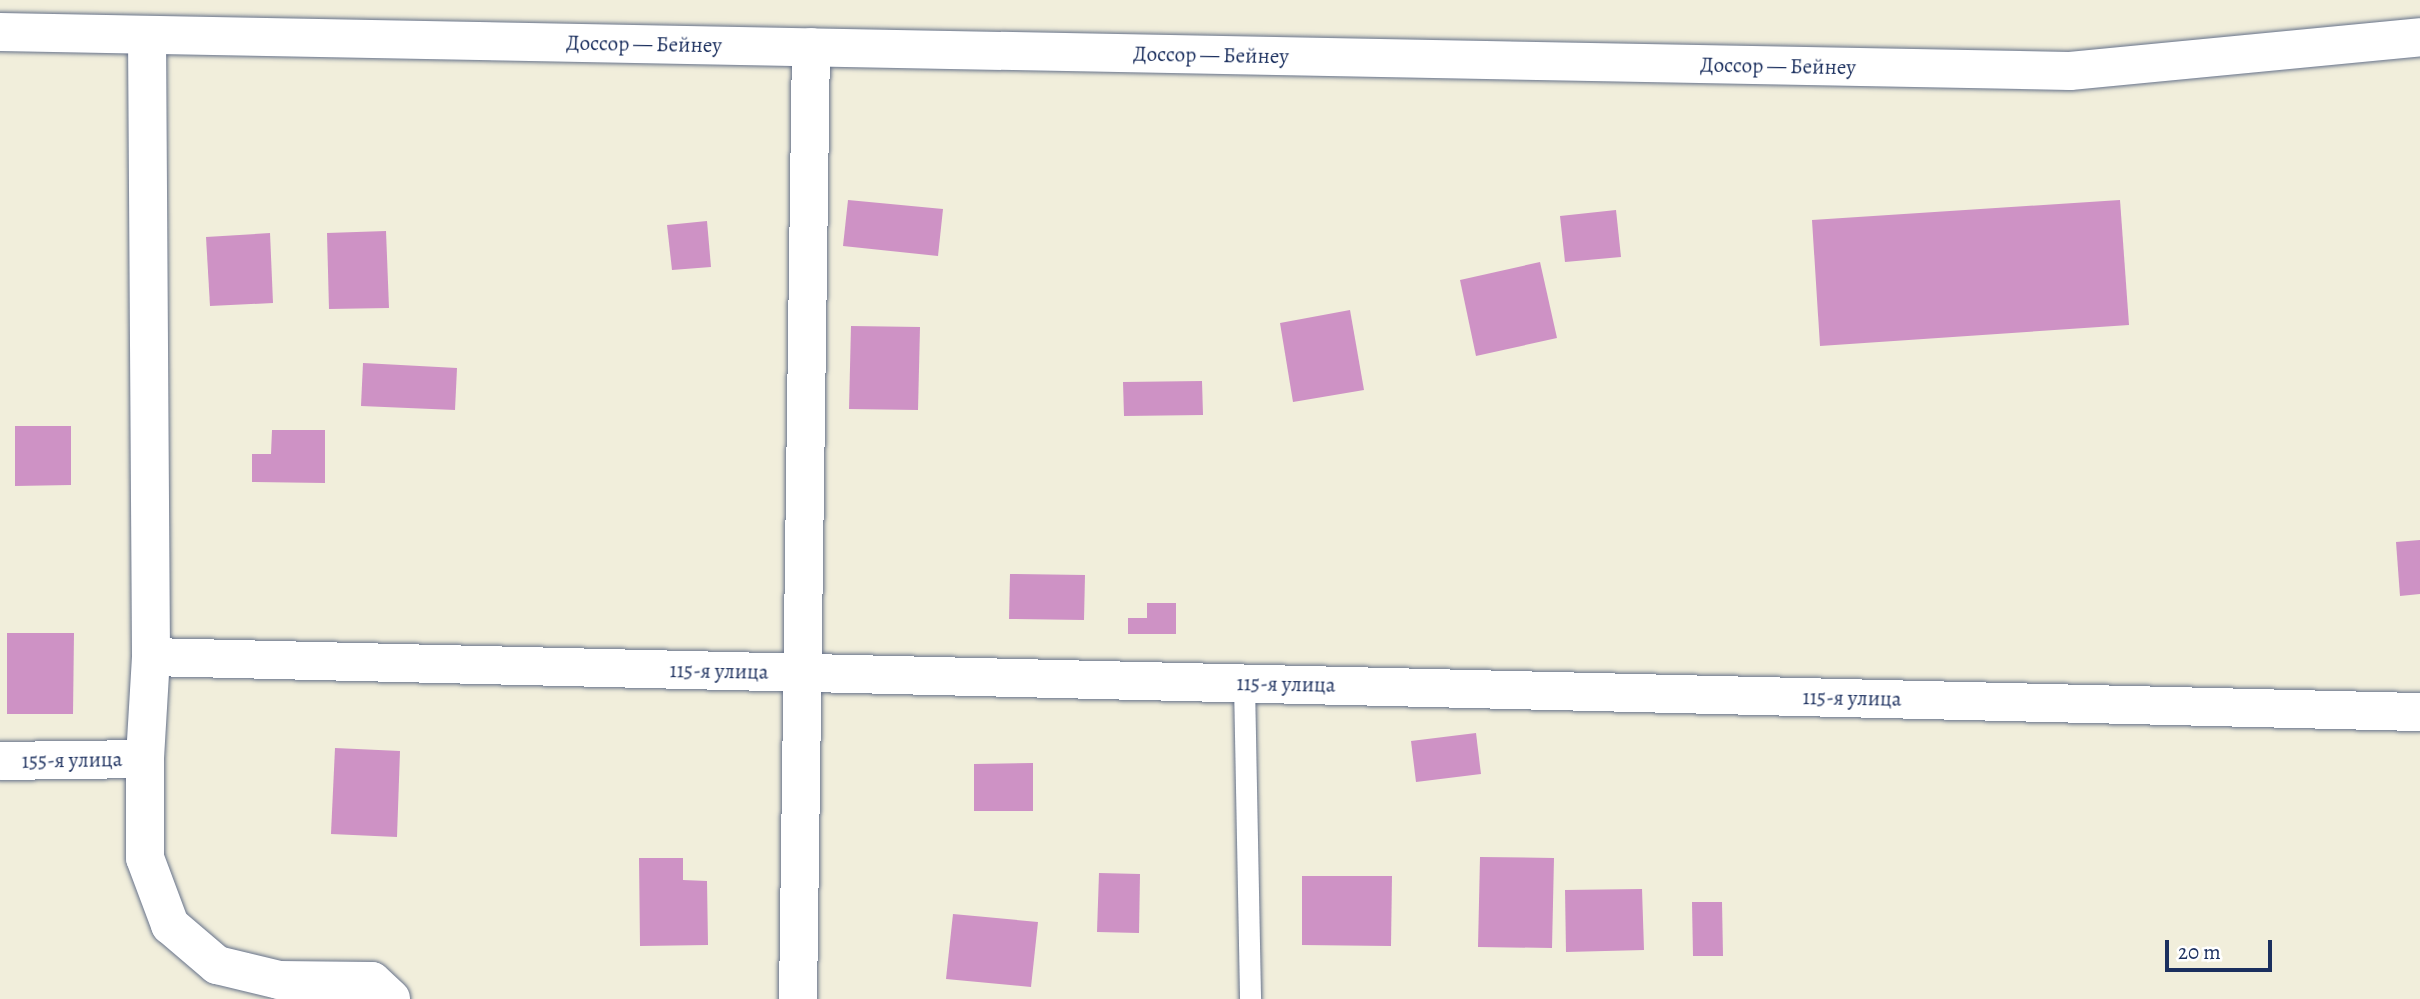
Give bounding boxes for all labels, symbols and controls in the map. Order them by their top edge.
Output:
street label: Доссор — Бейнеу [566,30,722,58]
street label: Доссор — Бейнеу [1133,41,1289,69]
street label: Доссор — Бейнеу [1700,52,1856,80]
street label: 115-я улица [669,658,769,684]
street label: 115-я улица [1236,671,1336,697]
street label: 115-я улица [1802,685,1902,711]
street label: 155-я улица [21,747,123,773]
scale bar [2168,926,2275,970]
text: 20 m [2178,938,2221,966]

